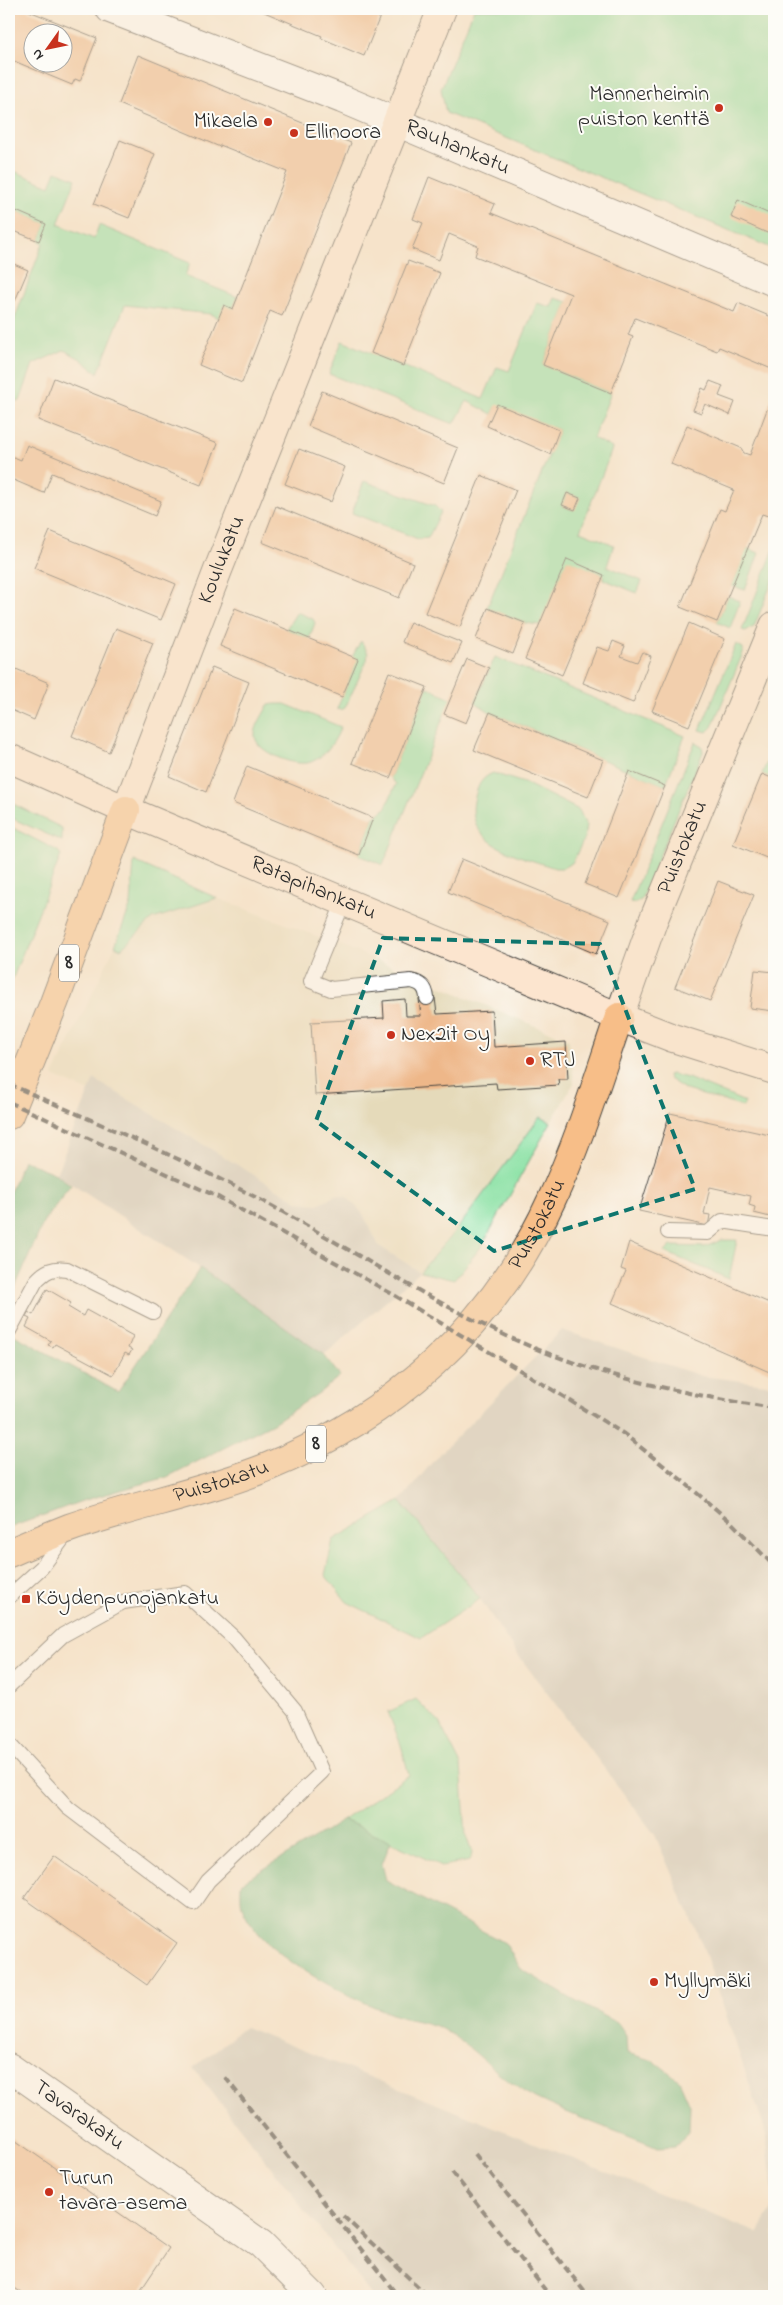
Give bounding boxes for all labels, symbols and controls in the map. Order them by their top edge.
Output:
north arrow [22,22,72,72]
text: N [27,45,50,64]
place label: Mannerheimin puiston kenttä [578,79,709,136]
marker: Mannerheimin puiston kenttä [713,102,725,114]
place label: Mikaela [194,106,258,138]
street label: Rauhankatu [400,111,515,184]
marker: Mikaela [262,116,274,128]
place label: Ellinoora [304,117,381,149]
marker: Ellinoora [288,127,300,139]
street label: Koulukatu [190,511,254,609]
street label: Puistokatu [649,796,717,900]
street label: Ratapihankatu [245,848,381,929]
road number: 8 [59,944,79,981]
place label: Nex2it Oy [401,1019,490,1052]
marker: Nex2it Oy [385,1029,397,1041]
place label: RTJ [540,1045,576,1077]
marker: RTJ [524,1055,536,1067]
street label: Puistokatu [501,1174,575,1277]
road number: 8 [306,1426,326,1462]
street label: Puistokatu [170,1452,274,1512]
place label: Köydenpunojankatu [36,1583,219,1616]
marker: Köydenpunojankatu [20,1593,32,1605]
place label: Myllymäki [664,1966,751,1999]
marker: Myllymäki [648,1976,660,1988]
street label: Tavarakatu [26,2073,131,2159]
place label: Turun tavara-asema [59,2163,187,2220]
marker: Turun tavara-asema [43,2186,55,2198]

